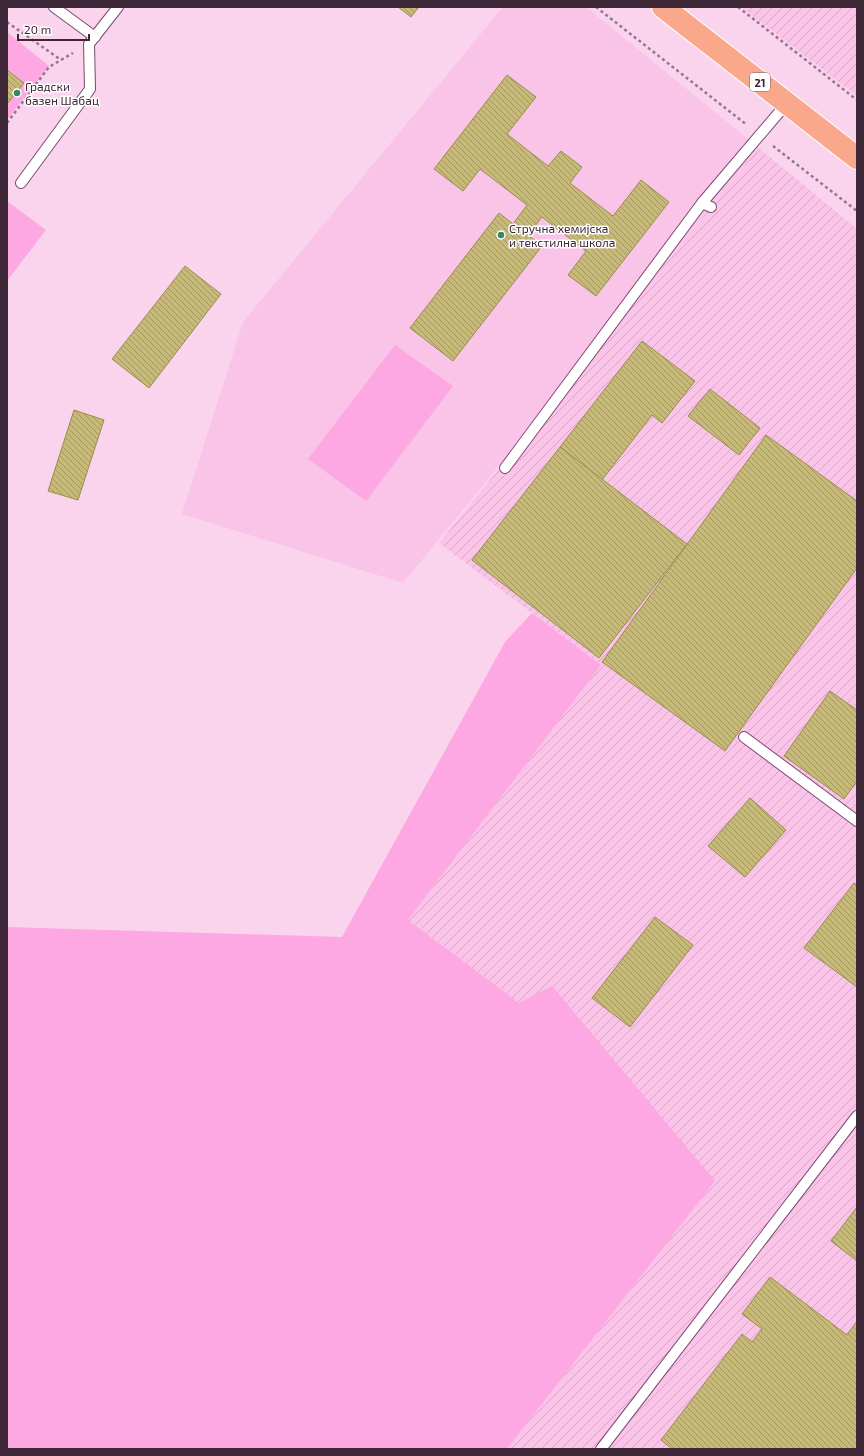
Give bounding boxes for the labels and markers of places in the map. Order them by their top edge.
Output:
place label: Градски базен Шабац [25,79,99,107]
marker: Градски базен Шабац [12,88,22,98]
place label: Стручна хемијска и текстилна школа [509,221,615,249]
marker: Стручна хемијска и текстилна школа [496,230,506,240]

